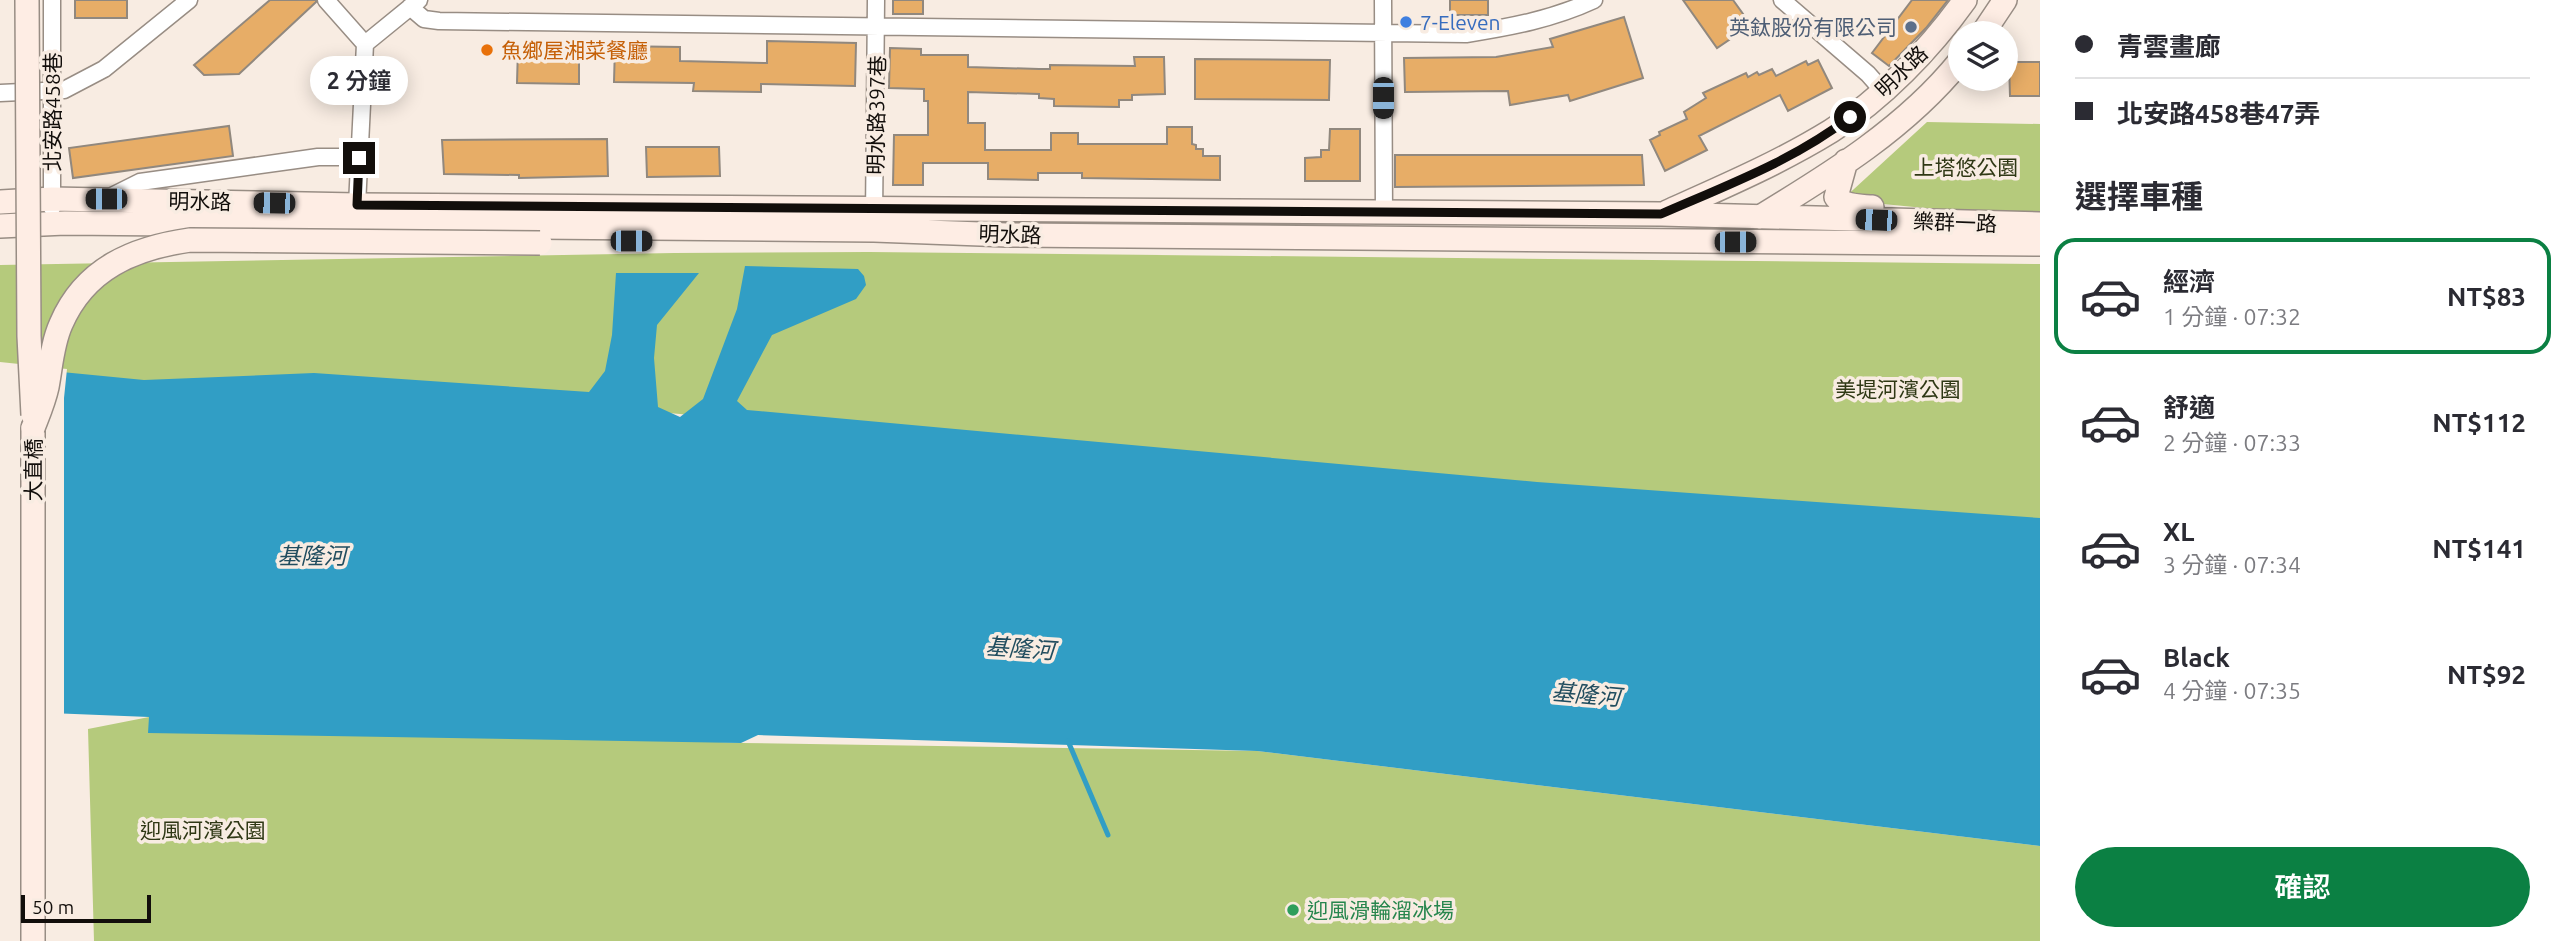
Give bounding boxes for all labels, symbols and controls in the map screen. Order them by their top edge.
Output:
place label: 7-Eleven [1420,10,1501,34]
marker: 7-Eleven [1398,14,1414,30]
place label: 英鈦股份有限公司 [1729,15,1897,39]
marker: 英鈦股份有限公司 [1903,19,1919,35]
map controls [1948,21,2018,91]
button: layers [1948,21,2018,91]
text: 青雲畫廊 [2117,32,2221,61]
place label: 魚鄉屋湘菜餐廳 [501,38,648,62]
street label: 明水路 [1870,40,1932,102]
marker: 魚鄉屋湘菜餐廳 [479,42,495,58]
street label: 北安路458巷 [40,52,64,172]
street label: 明水路397巷 [863,55,889,175]
callout: 2 分鐘 [310,57,408,106]
text: 2 分鐘 [327,68,391,93]
car [1373,77,1394,119]
text: 北安路458巷47弄 [2117,99,2320,128]
route start [1834,101,1866,133]
route end [343,142,375,174]
park label: 上塔悠公園 [1914,155,2019,179]
text: 選擇車種 [2075,178,2203,214]
street label: 明水路 [168,188,232,214]
car [86,189,128,210]
car [253,192,296,214]
car [1855,209,1898,231]
street label: 樂群一路 [1913,209,1997,235]
street label: 明水路 [978,221,1042,247]
car [611,231,653,252]
car [1715,232,1757,253]
icon: car [2079,265,2142,328]
text: 經濟 [2163,267,2215,296]
text: NT$83 [2447,282,2526,311]
text: 1 分鐘 · 07:32 [2163,304,2301,329]
park label: 美堤河濱公園 [1835,377,1961,401]
icon: car [2079,391,2142,454]
text: 舒適 [2163,393,2215,422]
text: NT$112 [2432,408,2526,437]
text: 2 分鐘 · 07:33 [2163,430,2301,455]
street label: 大直橋 [21,439,45,502]
icon: car [2079,517,2142,580]
text: XL [2163,517,2194,546]
text: NT$141 [2432,534,2526,563]
water label: 基隆河 [278,543,351,568]
text: 3 分鐘 · 07:34 [2163,552,2301,577]
water label: 基隆河 [985,633,1059,663]
icon: car [2079,643,2142,706]
text: Black [2163,643,2230,672]
text: NT$92 [2447,660,2526,689]
text: 4 分鐘 · 07:35 [2163,678,2301,703]
water label: 基隆河 [1551,679,1625,710]
park label: 迎風河濱公園 [140,818,266,842]
button: 確認 [2075,847,2530,927]
scale bar [21,892,150,924]
text: 50 m [32,896,74,918]
place label: 迎風滑輪溜冰場 [1307,898,1454,922]
marker: 迎風滑輪溜冰場 [1285,902,1301,918]

